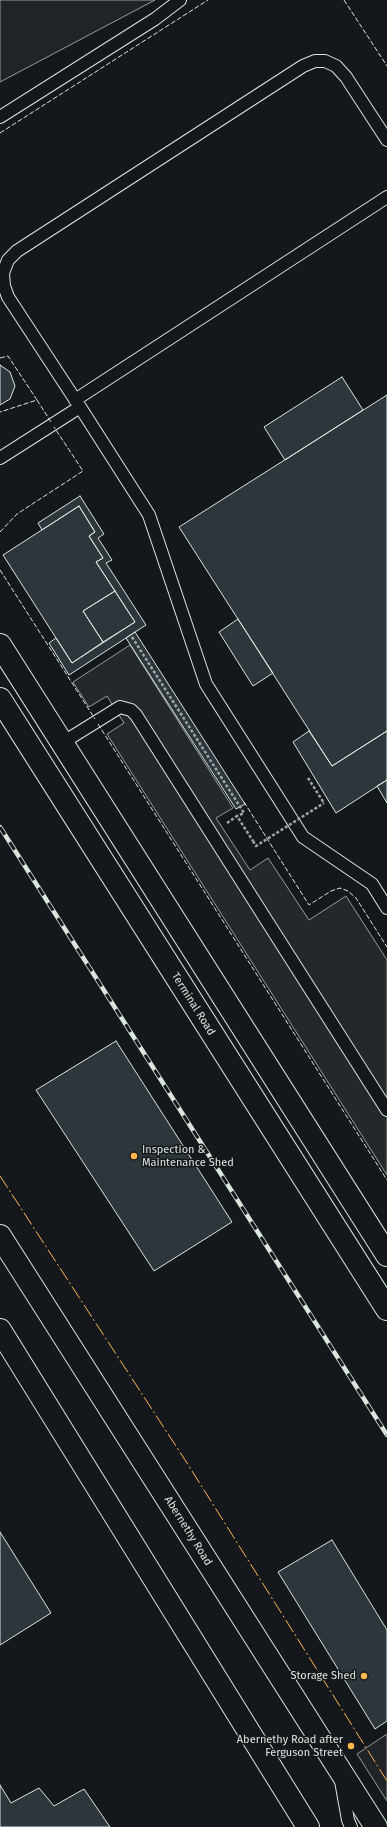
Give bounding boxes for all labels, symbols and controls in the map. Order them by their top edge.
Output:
street label: Terminal Road [168,970,218,1038]
place label: Inspection & Maintenance Shed [142,1143,234,1169]
marker: Inspection & Maintenance Shed [129,1151,139,1161]
street label: Abernethy Road [161,1494,215,1568]
place label: Storage Shed [291,1669,356,1683]
marker: Storage Shed [359,1671,369,1681]
place label: Abernethy Road after Ferguson Street [237,1733,343,1759]
marker: Abernethy Road after Ferguson Street [346,1741,356,1751]

